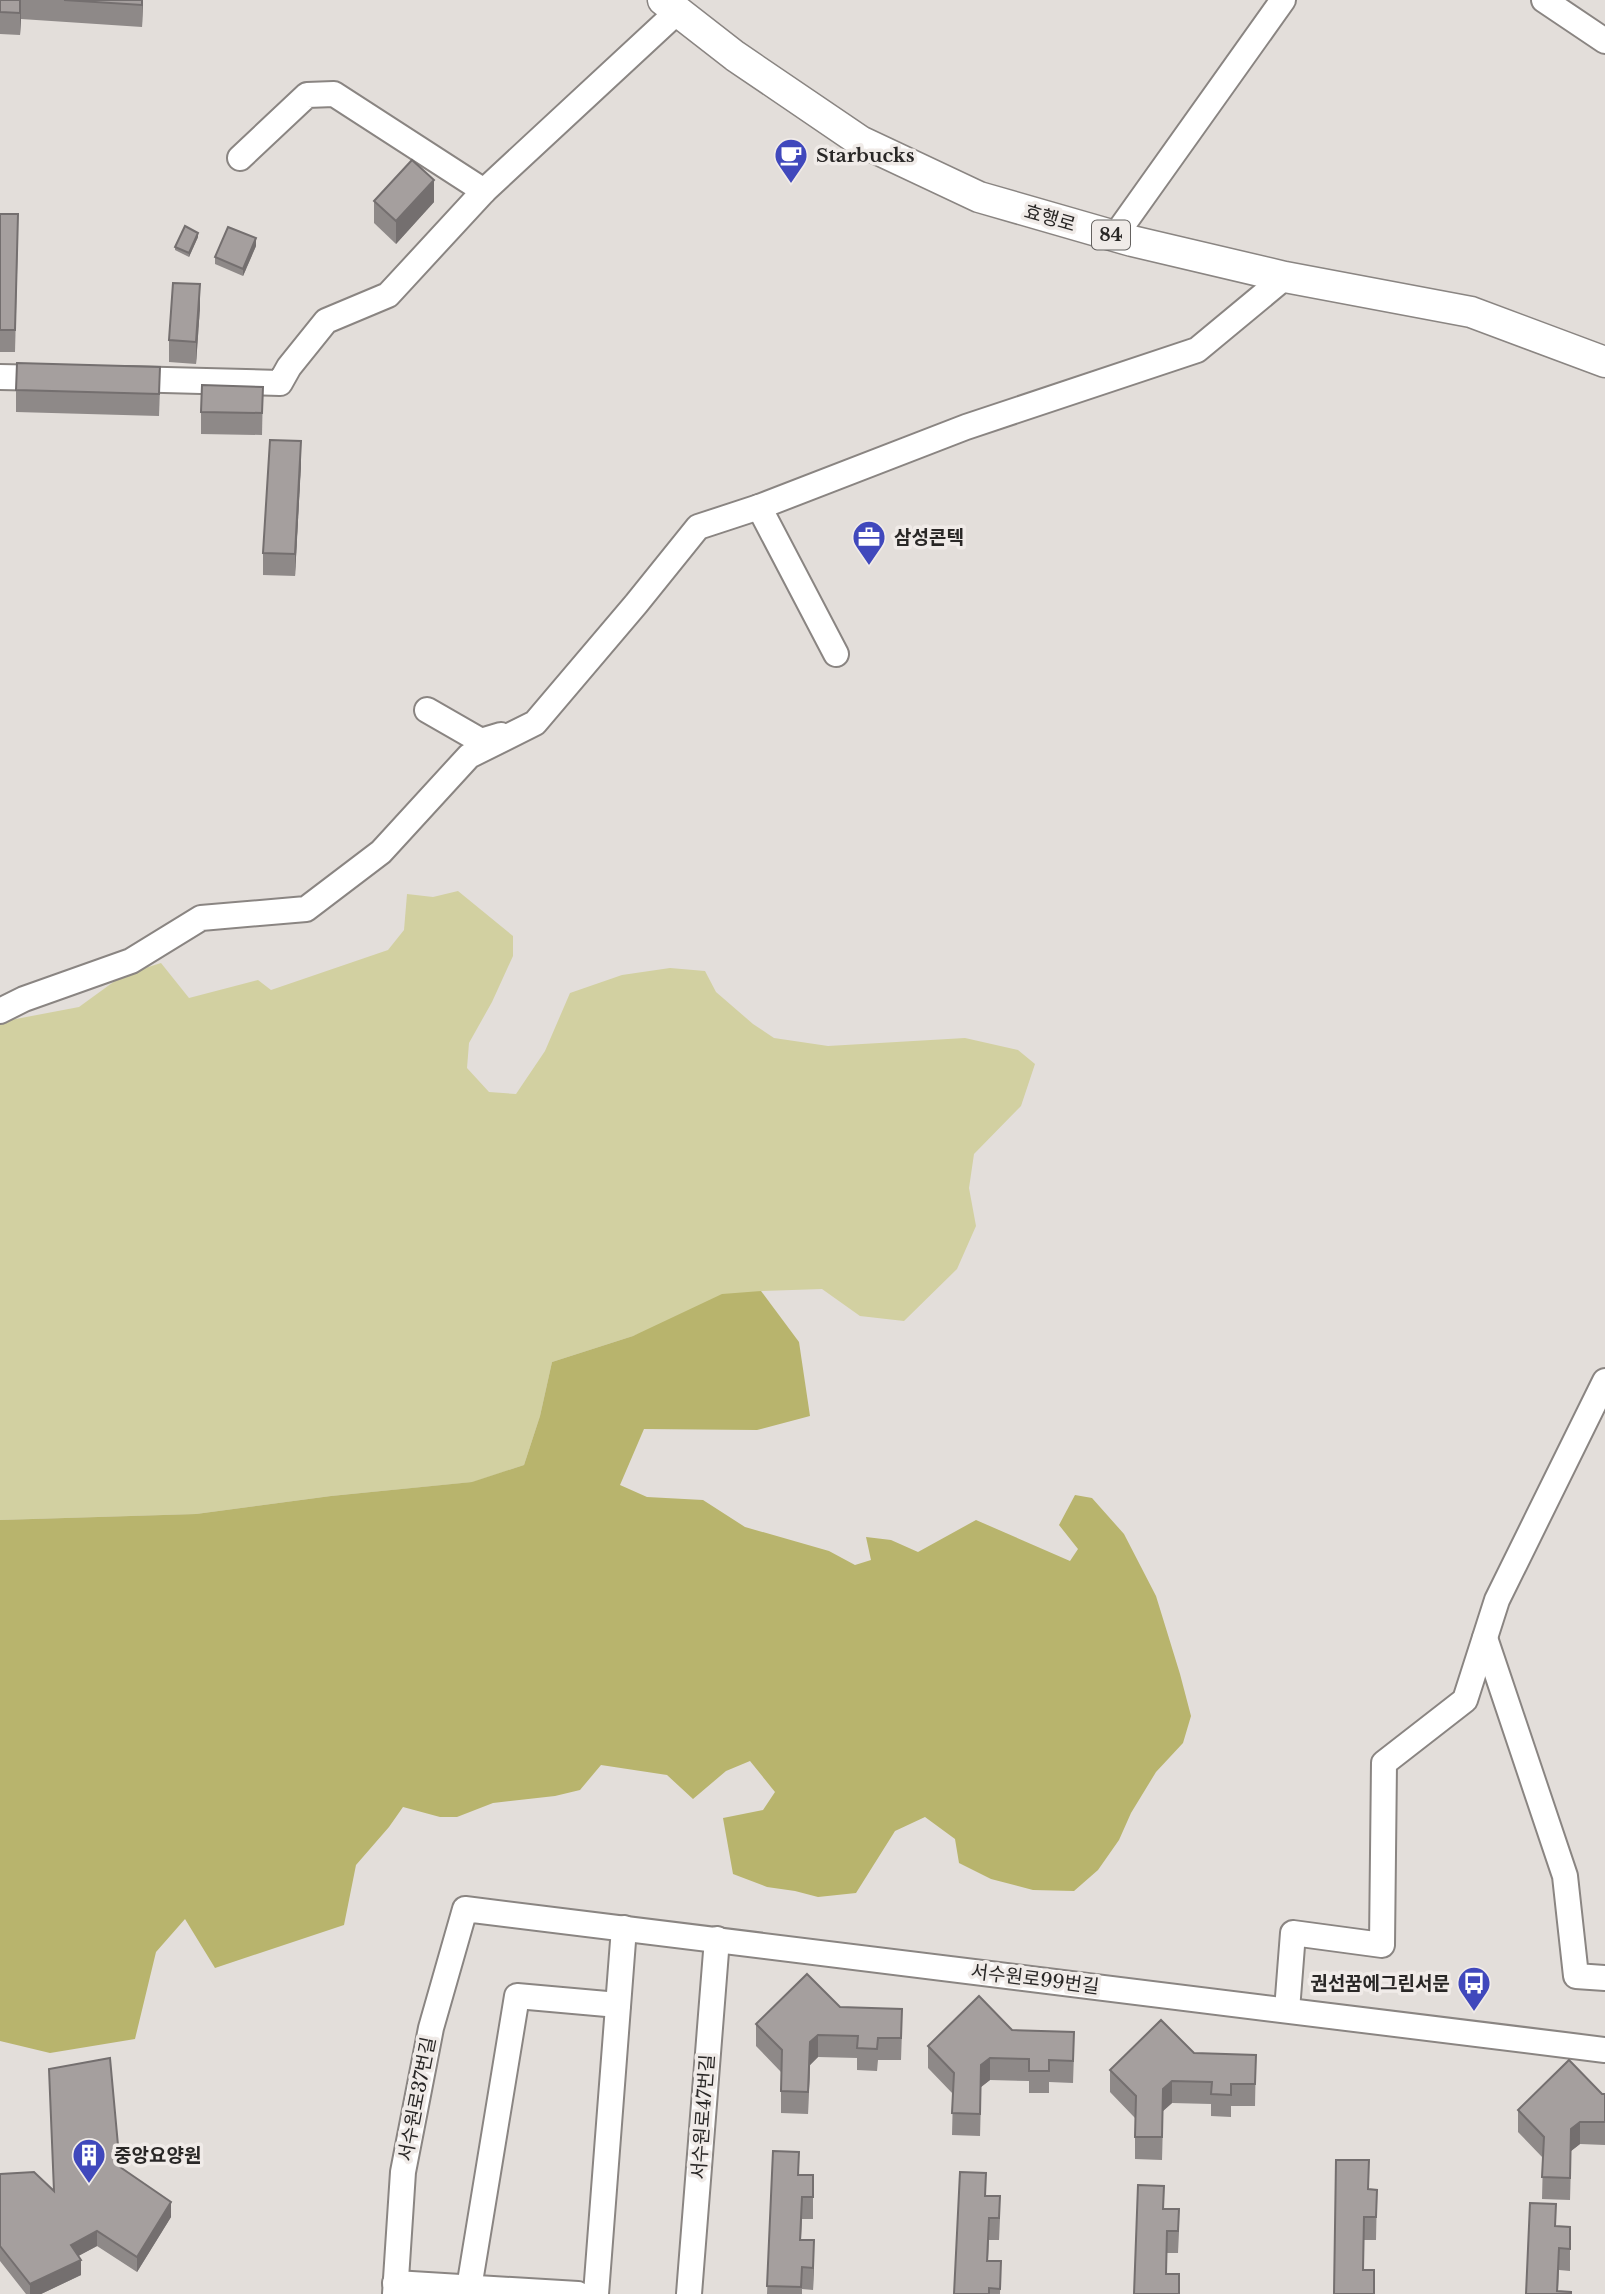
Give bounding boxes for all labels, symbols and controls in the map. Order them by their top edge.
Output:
cafe icon: Starbucks [772,136,810,185]
place label: Starbucks [816,144,915,167]
street label: 효행로 [1022,200,1078,236]
road number: 84 [1092,220,1130,249]
office icon: 삼성콘텍 [850,518,888,567]
place label: 삼성콘텍 [894,526,964,549]
street label: 서수원로99번길 [969,1960,1101,1998]
bus stop icon: 권선꿈에그린서문 [1455,1964,1493,2013]
place label: 권선꿈에그린서문 [1310,1972,1450,1995]
street label: 서수원로37번길 [394,2035,440,2163]
street label: 서수원로47번길 [687,2054,719,2180]
building icon: 중앙요양원 [70,2136,108,2185]
place label: 중앙요양원 [114,2144,201,2167]

